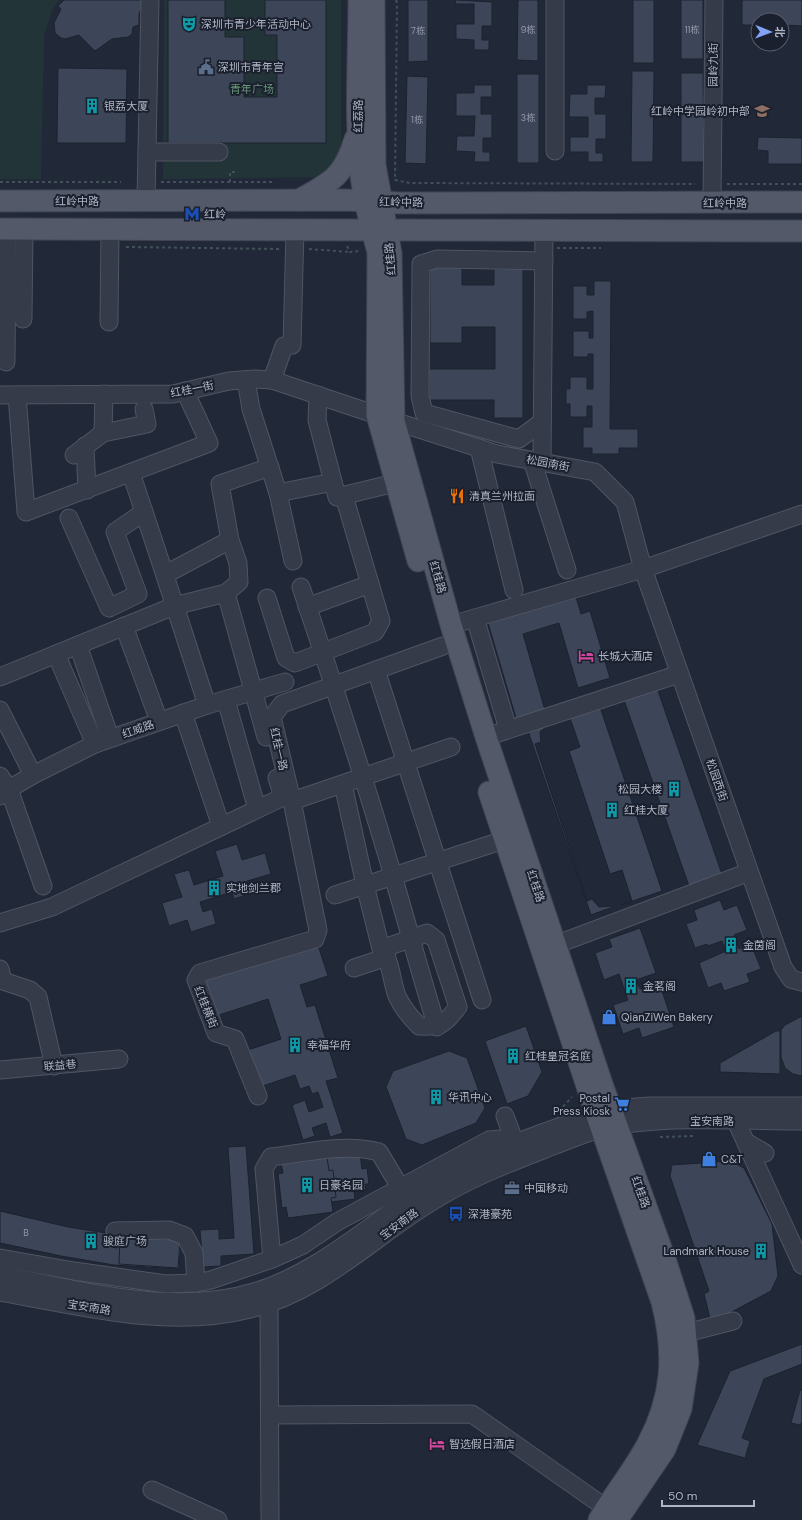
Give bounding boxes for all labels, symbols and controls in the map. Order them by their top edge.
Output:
north arrow [750,12,790,52]
theatre icon: 深圳市青少年活动中心 [180,15,198,33]
place label: 深圳市青少年活动中心 [201,17,311,31]
house number: 9栋 [521,24,535,36]
house number: 11栋 [685,24,699,36]
house number: 7栋 [411,25,425,37]
text: 北 [773,27,787,38]
street label: 园岭九街 [706,43,720,87]
public building icon: 深圳市青年宫 [197,58,215,76]
place label: 深圳市青年宫 [218,60,284,74]
park label: 青年广场 [230,82,274,96]
building icon: 银荔大厦 [83,97,101,115]
place label: 银荔大厦 [104,99,148,113]
street label: 红荔路 [351,100,365,133]
school or university icon: 红岭中学园岭初中部 [753,102,771,120]
place label: 红岭中学园岭初中部 [651,104,750,118]
house number: 3栋 [521,112,535,124]
house number: 1栋 [411,114,423,126]
street label: 红岭中路 [55,194,99,208]
street label: 红岭中路 [379,195,423,209]
street label: 红岭中路 [703,196,747,210]
metro station icon: 红岭 [183,205,201,223]
place label: 红岭 [204,207,226,221]
street label: 红桂路 [382,242,398,276]
street label: 红桂一街 [169,378,215,400]
street label: 松园南街 [525,452,571,474]
restaurant icon: 清真兰州拉面 [448,487,466,505]
place label: 清真兰州拉面 [469,489,535,503]
street label: 红桂路 [427,559,449,595]
hotel icon: 长城大酒店 [577,647,595,665]
place label: 长城大酒店 [598,649,653,663]
street label: 红威路 [120,717,156,741]
street label: 红桂一路 [267,726,291,772]
street label: 松园西街 [703,757,731,803]
building icon: 松园大楼 [665,780,683,798]
place label: 松园大楼 [618,782,662,796]
building icon: 红桂大厦 [603,801,621,819]
place label: 红桂大厦 [624,803,668,817]
street label: 红桂路 [524,868,548,904]
building icon: 实地剑兰郡 [205,879,223,897]
place label: 实地剑兰郡 [226,881,281,895]
building icon: 金茵阁 [722,936,740,954]
place label: 金茵阁 [743,938,776,952]
building icon: 金茗阁 [622,977,640,995]
place label: 金茗阁 [643,979,676,993]
street label: 红桂横街 [191,984,221,1030]
shop icon: QianZiWen Bakery [600,1008,618,1026]
place label: QianZiWen Bakery [621,1010,713,1024]
building icon: 幸福华府 [286,1036,304,1054]
place label: 幸福华府 [307,1038,351,1052]
building icon: 红桂皇冠名庭 [504,1047,522,1065]
place label: 红桂皇冠名庭 [525,1049,591,1063]
street label: 联益巷 [43,1057,77,1073]
building icon: 华讯中心 [427,1088,445,1106]
place label: 华讯中心 [448,1090,492,1104]
place label: Postal Press Kiosk [553,1091,610,1118]
supermarket icon: Postal Press Kiosk [613,1095,631,1113]
street label: 宝安南路 [690,1114,734,1128]
shop icon: C&T [700,1150,718,1168]
place label: C&T [721,1152,743,1166]
street label: 红桂路 [629,1174,653,1210]
building icon: 日豪名园 [298,1176,316,1194]
place label: 日豪名园 [319,1178,363,1192]
office icon: 中国移动 [503,1179,521,1197]
place label: 中国移动 [524,1181,568,1195]
street label: 宝安南路 [377,1205,421,1243]
bus stop icon: 深港豪苑 [447,1205,465,1223]
place label: 深港豪苑 [468,1207,512,1221]
house number: B [23,1227,29,1239]
building icon: 骏庭广场 [82,1232,100,1250]
place label: 骏庭广场 [103,1234,147,1248]
building icon: Landmark House [752,1242,770,1260]
place label: Landmark House [664,1244,749,1258]
street label: 宝安南路 [66,1297,112,1317]
hotel icon: 智选假日酒店 [428,1435,446,1453]
place label: 智选假日酒店 [449,1437,515,1451]
scale bar [662,1482,754,1508]
text: 50 m [668,1488,697,1504]

